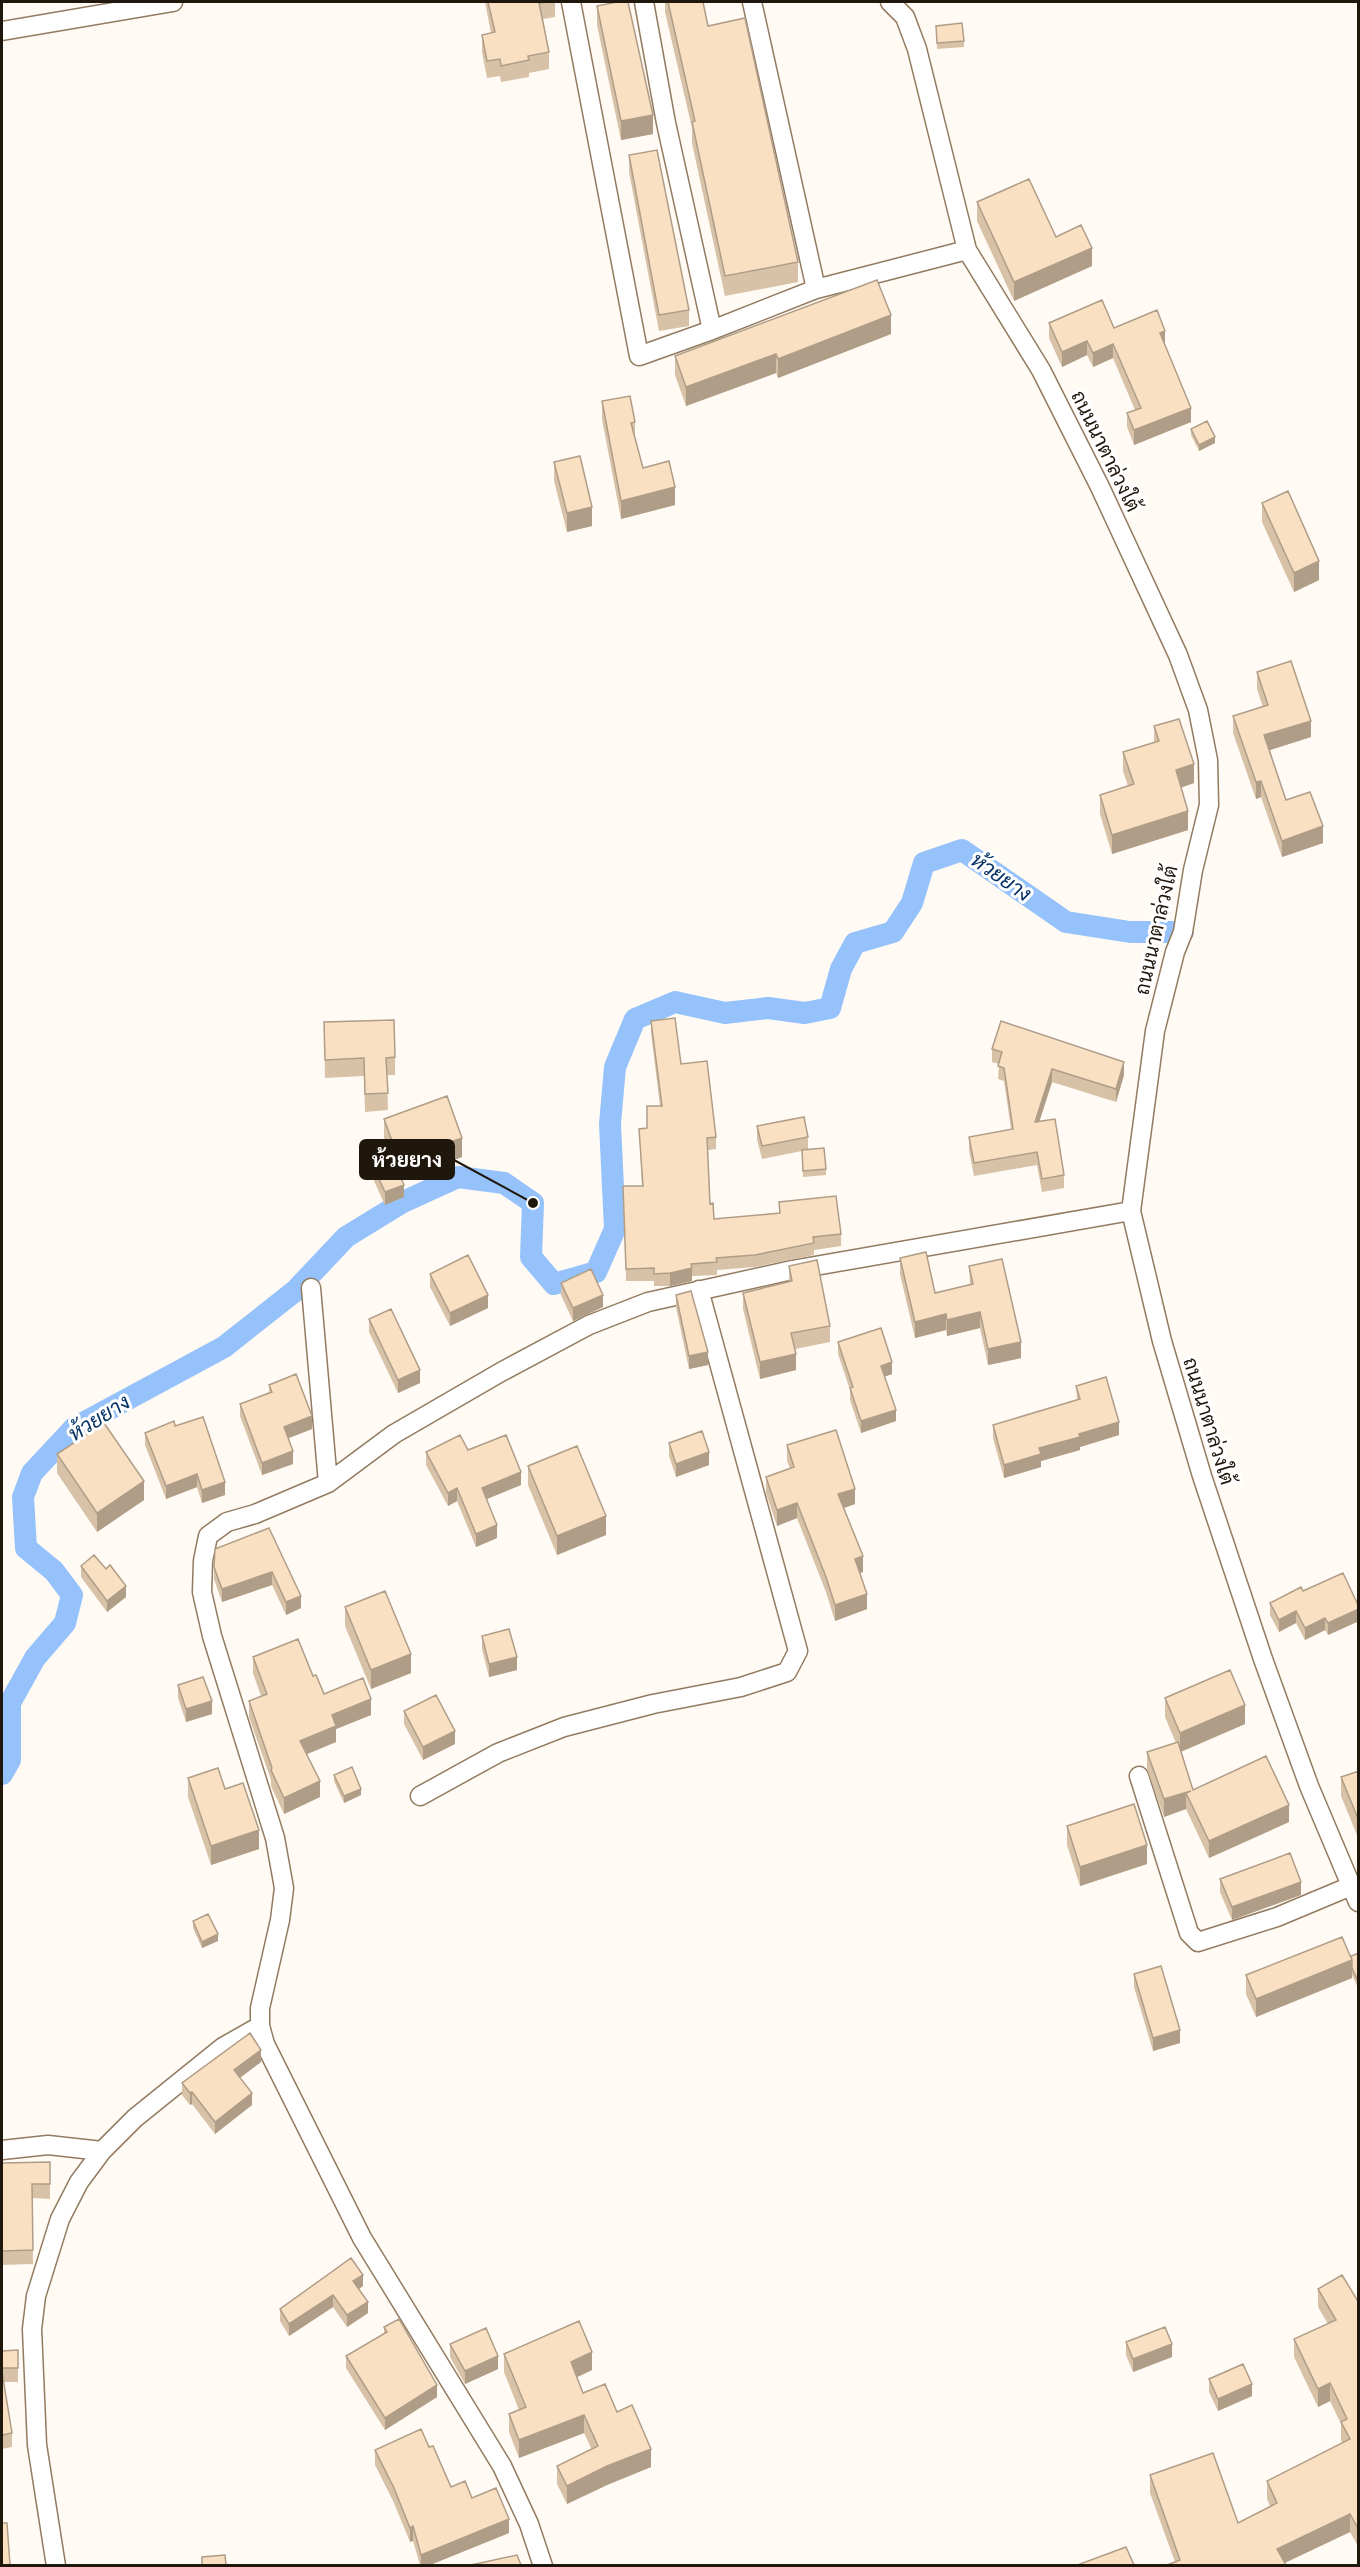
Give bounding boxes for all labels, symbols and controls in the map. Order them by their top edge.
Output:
street label: ถนนนาตาล่วงใต้ [1066,386,1147,516]
water label: ห้วยยาง [966,847,1036,907]
street label: ถนนนาตาล่วงใต้ [1128,862,1183,997]
callout: ห้วยยาง [360,1140,454,1179]
text: ห้วยยาง [372,1147,442,1173]
street label: ถนนนาตาล่วงใต้ [1178,1354,1241,1488]
water label: ห้วยยาง [63,1389,135,1447]

